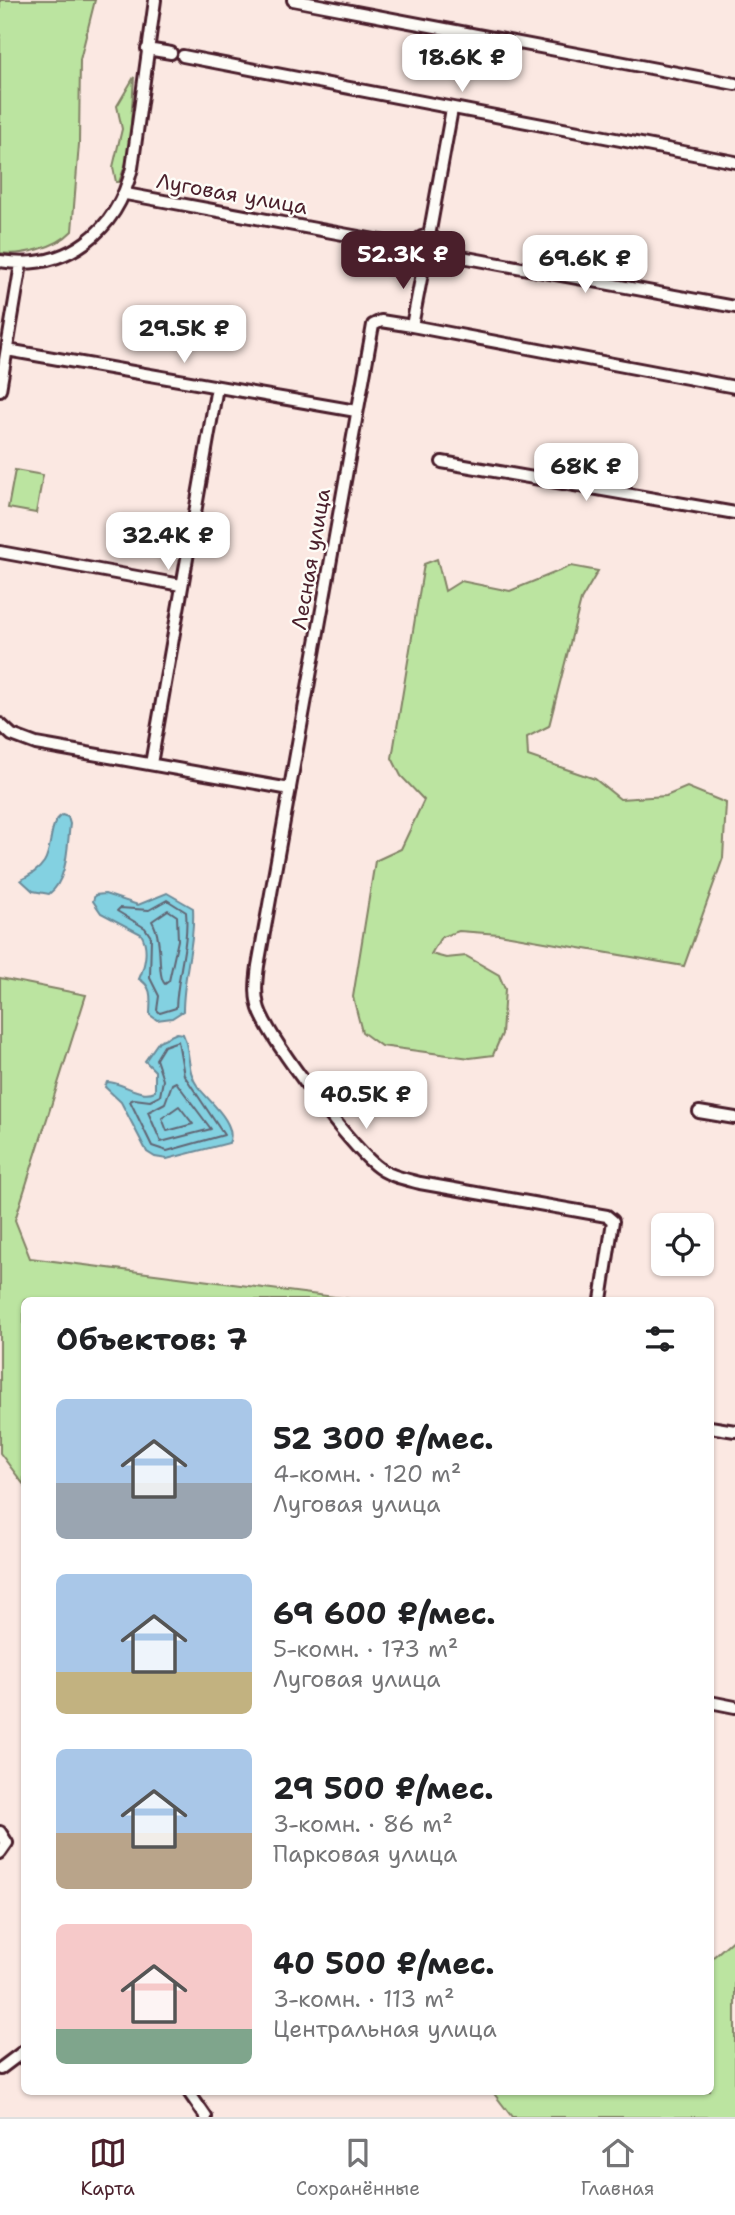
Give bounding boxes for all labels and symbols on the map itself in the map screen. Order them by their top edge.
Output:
pin: 18.6K ₽ [397,34,527,94]
street label: Луговая улица [154,167,310,221]
pin: 52.3K ₽ [338,232,468,291]
pin: 69.6K ₽ [520,236,650,295]
pin: 29.5K ₽ [119,306,249,365]
pin: 68K ₽ [537,444,635,503]
street label: Лесная улица [285,486,337,632]
pin: 32.4K ₽ [103,512,233,572]
pin: 40.5K ₽ [301,1072,431,1131]

